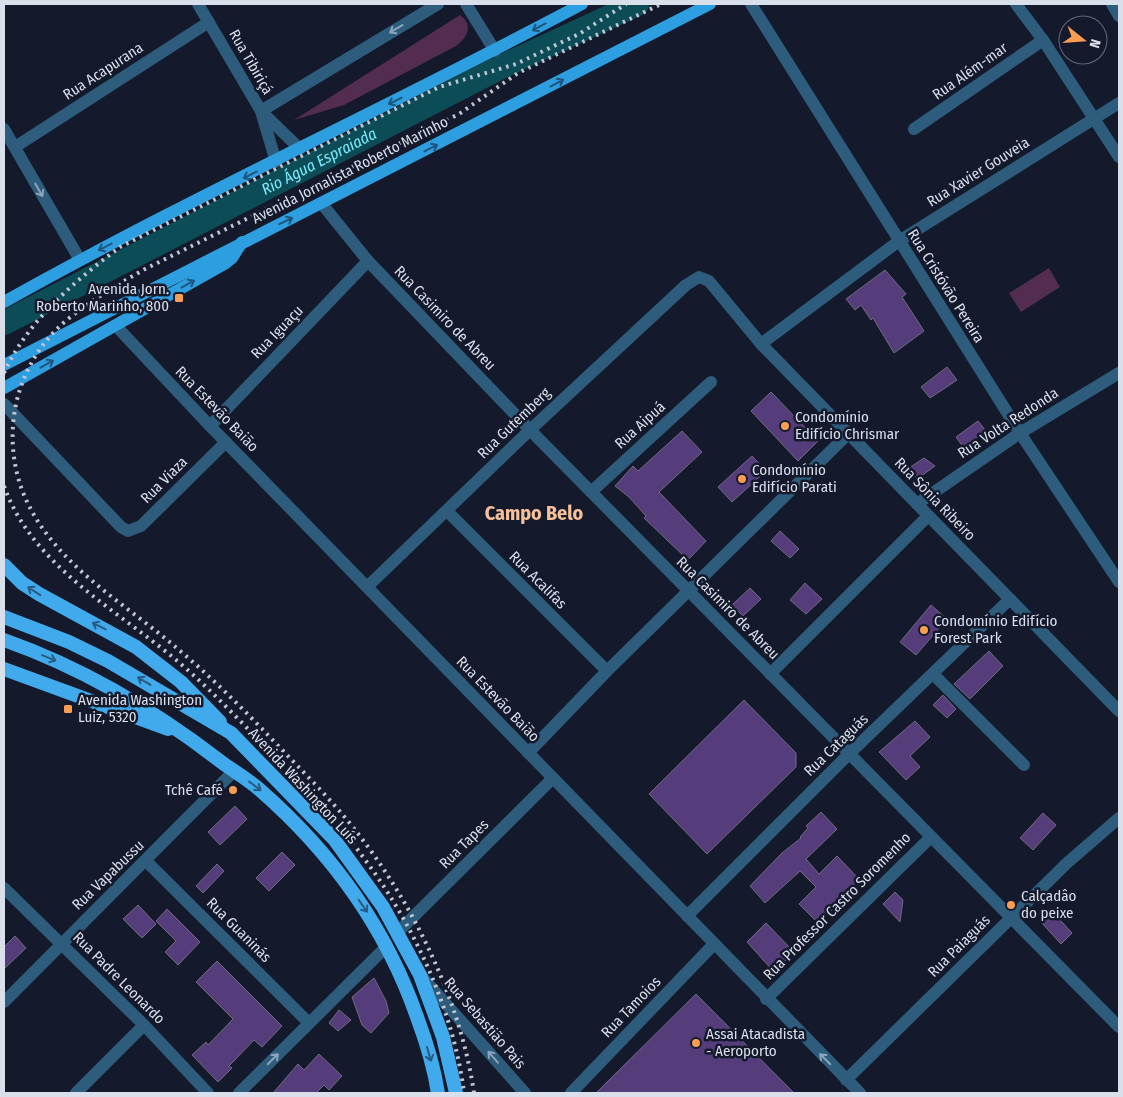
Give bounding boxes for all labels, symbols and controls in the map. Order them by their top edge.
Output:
north arrow [1058,15,1108,65]
one-way arrow [532,22,547,32]
one-way arrow [390,24,404,34]
street label: Rua Tibiriçá [225,26,277,98]
text: N [1086,37,1104,50]
street label: Rua Além-mar [929,38,1012,103]
street label: Rua Acapurana [60,39,146,103]
one-way arrow [549,78,564,87]
one-way arrow [388,97,403,106]
street label: Avenida Jornalista Roberto Marinho [249,112,451,227]
water label: Rio Água Espraiada [258,124,380,199]
street label: Rua Xavier Gouveia [923,133,1033,211]
one-way arrow [423,143,438,152]
one-way arrow [243,171,258,180]
one-way arrow [35,182,45,196]
one-way arrow [278,216,293,225]
street label: Rua Cristóvão Pereira [904,226,988,346]
one-way arrow [97,242,112,252]
street label: Rua Casimiro de Abreu [391,262,499,374]
one-way arrow [180,279,195,288]
place label: Avenida Jorn. Roberto Marinho, 800 [36,280,169,315]
marker: Avenida Jorn. Roberto Marinho, 800 [173,292,185,304]
street label: Rua Iguaçu [247,302,307,362]
one-way arrow [39,359,54,369]
street label: Rua Estevão Baião [172,362,262,456]
street label: Rua Gutemberg [474,384,554,462]
street label: Rua Volta Redonda [954,384,1062,462]
street label: Rua Aipuá [611,398,669,452]
place label: Condomínio Edifício Chrismar [795,408,900,443]
marker: Condomínio Edifício Chrismar [779,420,791,432]
street label: Rua Viaza [137,453,191,507]
street label: Rua Sônia Ribeiro [891,454,979,544]
place label: Condomínio Edifício Parati [752,461,837,496]
marker: Condomínio Edifício Parati [736,473,748,485]
district label: Campo Belo [485,501,584,525]
street label: Rua Acalifas [506,548,570,612]
street label: Rua Casimiro de Abreu [673,553,783,663]
one-way arrow [27,585,41,596]
place label: Condomínio Edifício Forest Park [934,612,1057,647]
one-way arrow [92,621,107,630]
marker: Condomínio Edifício Forest Park [918,624,930,636]
street label: Rua Estevão Baião [453,652,543,746]
one-way arrow [41,653,56,663]
one-way arrow [138,676,152,686]
place label: Avenida Washington Luiz, 5320 [78,691,202,726]
marker: Avenida Washington Luiz, 5320 [62,703,74,715]
street label: Rua Cataguás [800,710,872,780]
street label: Avenida Washington Luís [245,724,361,848]
place label: Tchê Café [165,781,223,799]
one-way arrow [248,781,261,792]
marker: Tchê Café [227,784,239,796]
street label: Rua Tapes [436,816,492,872]
street label: Rua Professor Castro Soromenho [759,828,915,984]
street label: Rua Vapabussu [68,836,148,914]
place label: Calçadâo do peixe [1021,887,1077,922]
street label: Rua Guaninás [203,894,275,966]
one-way arrow [358,899,368,913]
marker: Calçadâo do peixe [1005,899,1017,911]
street label: Rua Paiaguás [924,911,994,981]
street label: Rua Padre Leonardo [69,928,169,1028]
street label: Rua Tamoios [597,973,665,1041]
street label: Rua Sebastião Pais [440,974,530,1072]
place label: Assai Atacadista - Aeroporto [706,1025,805,1060]
marker: Assai Atacadista - Aeroporto [690,1037,702,1049]
one-way arrow [424,1046,434,1062]
one-way arrow [487,1050,498,1063]
one-way arrow [267,1053,279,1065]
one-way arrow [820,1053,832,1065]

